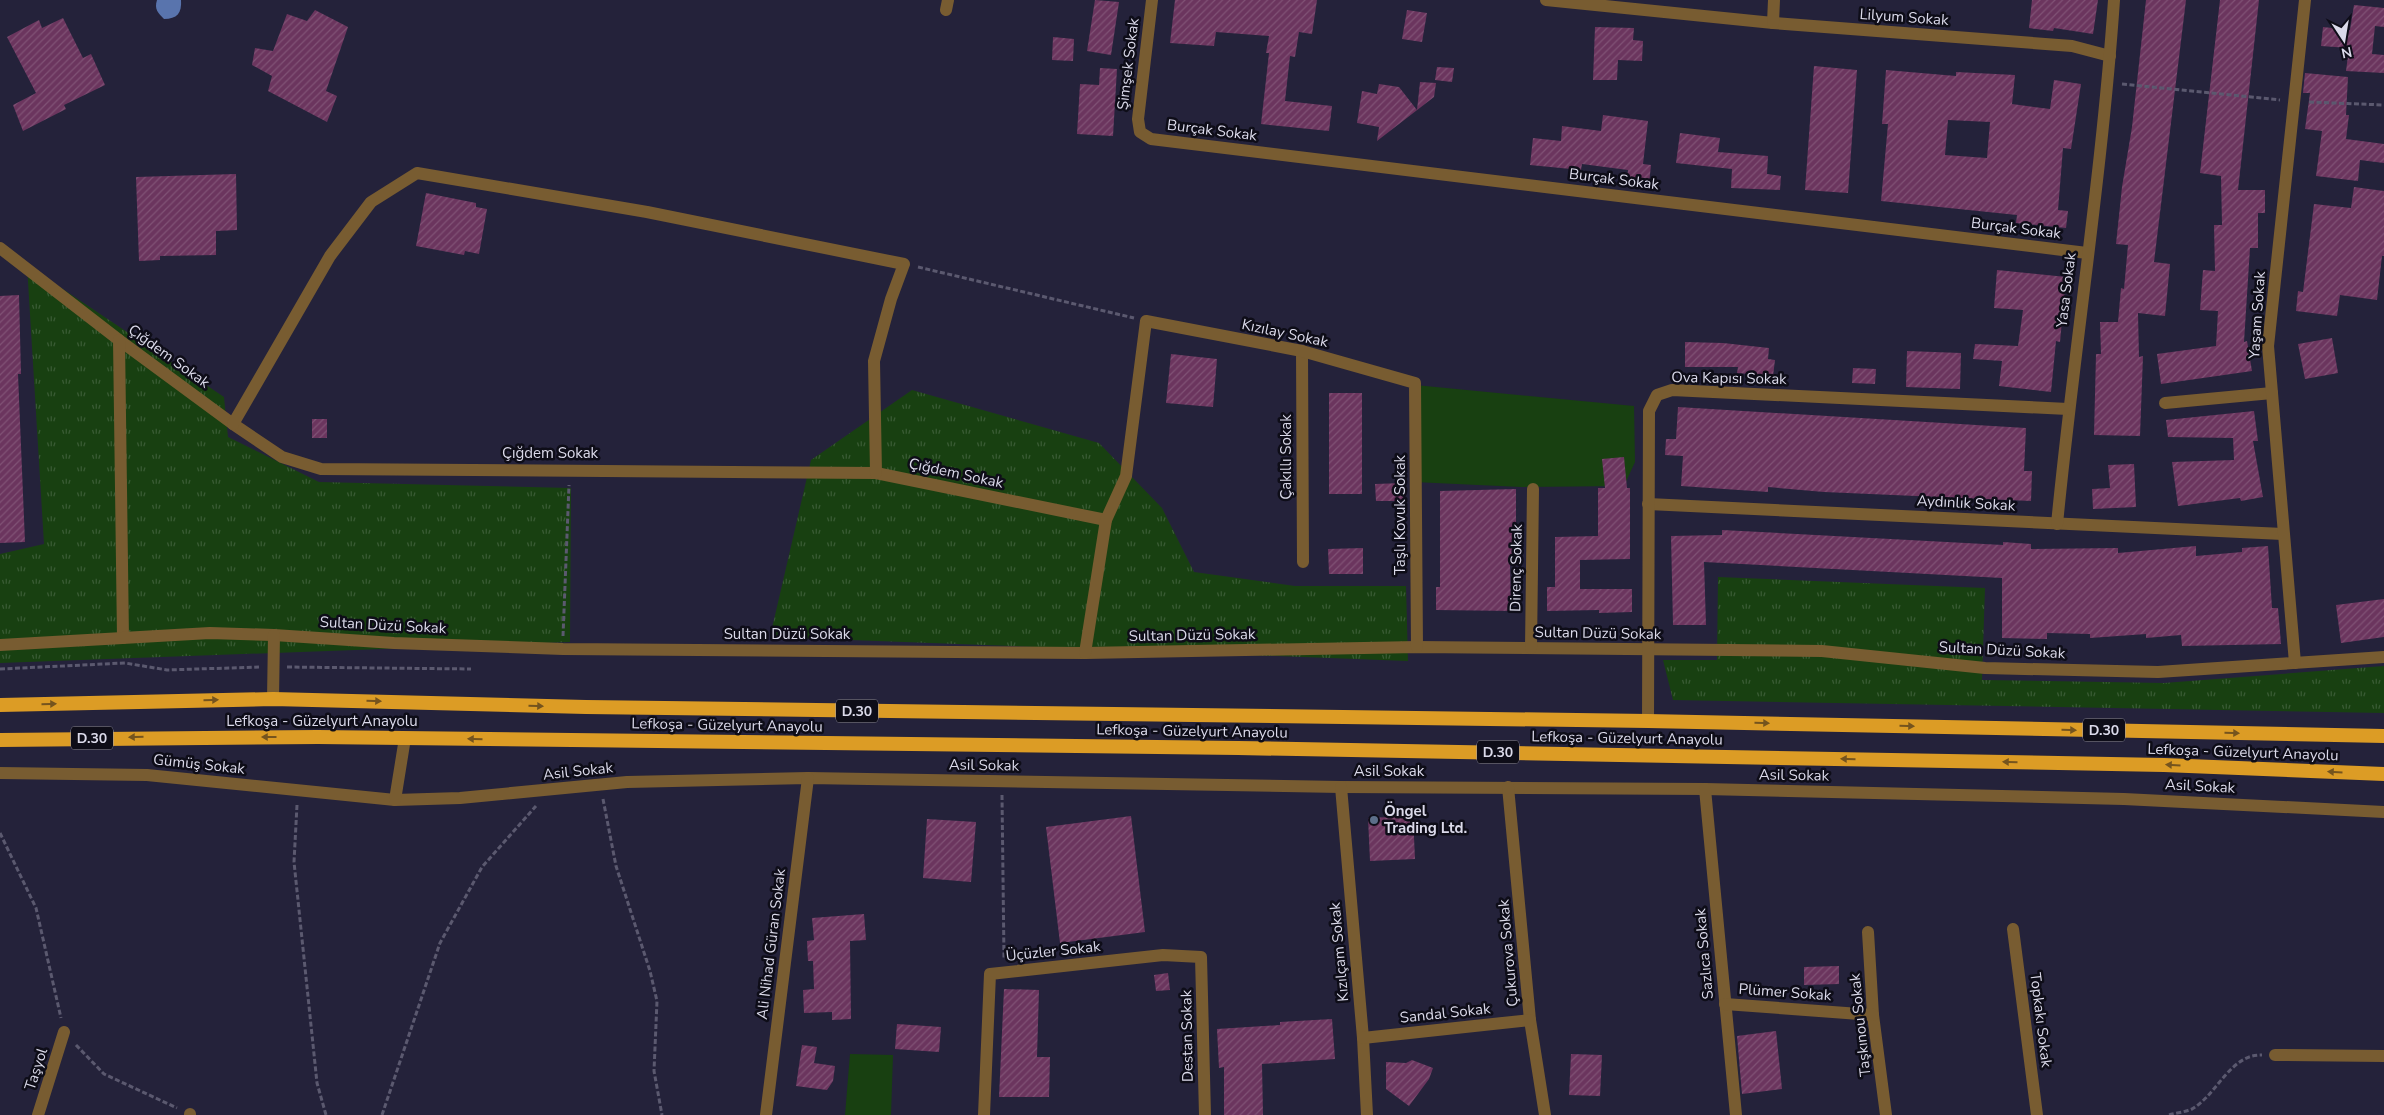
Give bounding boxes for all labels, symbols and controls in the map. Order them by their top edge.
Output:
street label: Lilyum Sokak [1859,4,1950,30]
north arrow [2319,15,2369,65]
street label: Şimşek Sokak [1112,16,1144,111]
text: N [2339,42,2354,63]
street label: Burçak Sokak [1166,115,1259,145]
street label: Burçak Sokak [1568,164,1661,194]
street label: Burçak Sokak [1970,213,2063,243]
street label: Yasa Sokak [2051,251,2081,330]
street label: Yaşam Sokak [2244,270,2270,361]
street label: Kızılay Sokak [1240,314,1330,352]
street label: Çığdem Sokak [124,320,214,393]
street label: Ova Kapısı Sokak [1671,367,1787,389]
street label: Çakıllı Sokak [1276,414,1296,500]
street label: Çığdem Sokak [502,443,599,463]
street label: Çığdem Sokak [907,453,1006,493]
street label: Taşlı Kovuk Sokak [1390,454,1410,575]
street label: Aydınlık Sokak [1916,490,2016,516]
street label: Direnç Sokak [1505,524,1527,612]
street label: Sultan Düzü Sokak [319,612,447,638]
street label: Sultan Düzü Sokak [1534,622,1662,644]
street label: Sultan Düzü Sokak [724,624,851,644]
street label: Sultan Düzü Sokak [1128,624,1256,646]
street label: Sultan Düzü Sokak [1938,637,2066,663]
one-way arrow [203,696,219,704]
one-way arrow [366,698,382,706]
road number: D.30 [836,699,878,722]
one-way arrow [41,700,57,708]
one-way arrow [528,702,544,710]
street label: Lefkoşa - Güzelyurt Anayolu [226,711,418,731]
street label: Lefkoşa - Güzelyurt Anayolu [631,713,823,737]
road number: D.30 [2083,718,2125,742]
street label: Lefkoşa - Güzelyurt Anayolu [1096,719,1288,743]
one-way arrow [1755,719,1771,727]
one-way arrow [1899,723,1915,731]
road number: D.30 [71,726,113,750]
street label: Lefkoşa - Güzelyurt Anayolu [1531,726,1723,750]
one-way arrow [2062,726,2078,734]
one-way arrow [2224,729,2240,737]
one-way arrow [128,733,144,741]
one-way arrow [261,733,277,741]
one-way arrow [467,735,483,743]
street label: Lefkoşa - Güzelyurt Anayolu [2147,739,2339,765]
road number: D.30 [1477,740,1519,764]
street label: Gümüş Sokak [152,749,246,779]
street label: Asil Sokak [949,754,1020,776]
one-way arrow [1840,754,1856,762]
street label: Asil Sokak [542,757,614,785]
one-way arrow [2002,758,2018,766]
street label: Asil Sokak [1354,761,1425,781]
one-way arrow [2165,761,2181,769]
street label: Asil Sokak [1759,764,1830,786]
one-way arrow [2327,768,2343,776]
street label: Asil Sokak [2164,774,2236,798]
place label: Öngel Trading Ltd. [1384,801,1467,838]
marker: Öngel Trading Ltd. [1368,814,1380,826]
street label: Ali Nihad Güran Sokak [752,867,790,1021]
street label: Çukurova Sokak [1493,898,1523,1007]
street label: Kızılçam Sokak [1325,901,1353,1002]
street label: Sazlıca Sokak [1690,907,1718,1000]
street label: Üçüzler Sokak [1005,936,1102,966]
street label: Topkakı Sokak [2025,971,2057,1069]
street label: Taşkınou Sokak [1845,972,1875,1078]
street label: Plümer Sokak [1738,979,1832,1005]
street label: Destan Sokak [1176,989,1198,1082]
street label: Sandal Sokak [1399,998,1492,1028]
street label: Taşyol [20,1045,52,1093]

